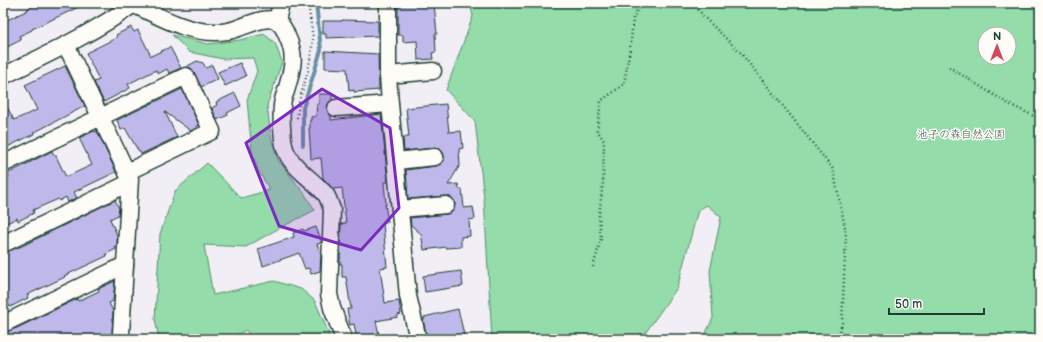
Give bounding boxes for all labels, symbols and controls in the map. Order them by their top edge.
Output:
north arrow [977,26,1017,66]
text: N [993,30,1001,43]
park label: 池子の森自然公園 [917,128,1005,141]
scale bar [889,290,984,316]
text: 50 m [895,297,922,312]

